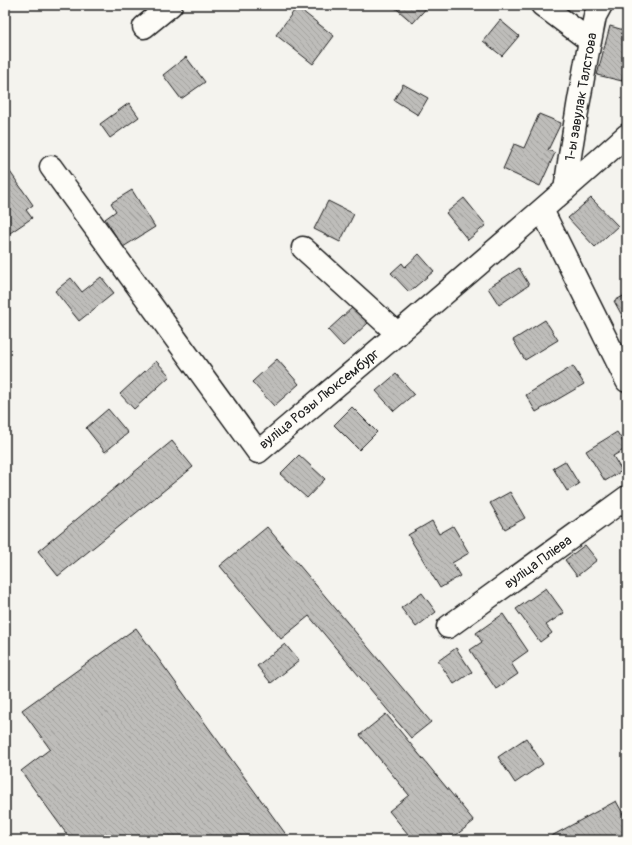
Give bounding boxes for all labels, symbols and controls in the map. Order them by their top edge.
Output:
street label: 1-ы завулак Талстова [561,31,601,163]
street label: вуліца Розы Люксембург [256,345,383,453]
street label: вуліца Пліева [501,532,575,592]

